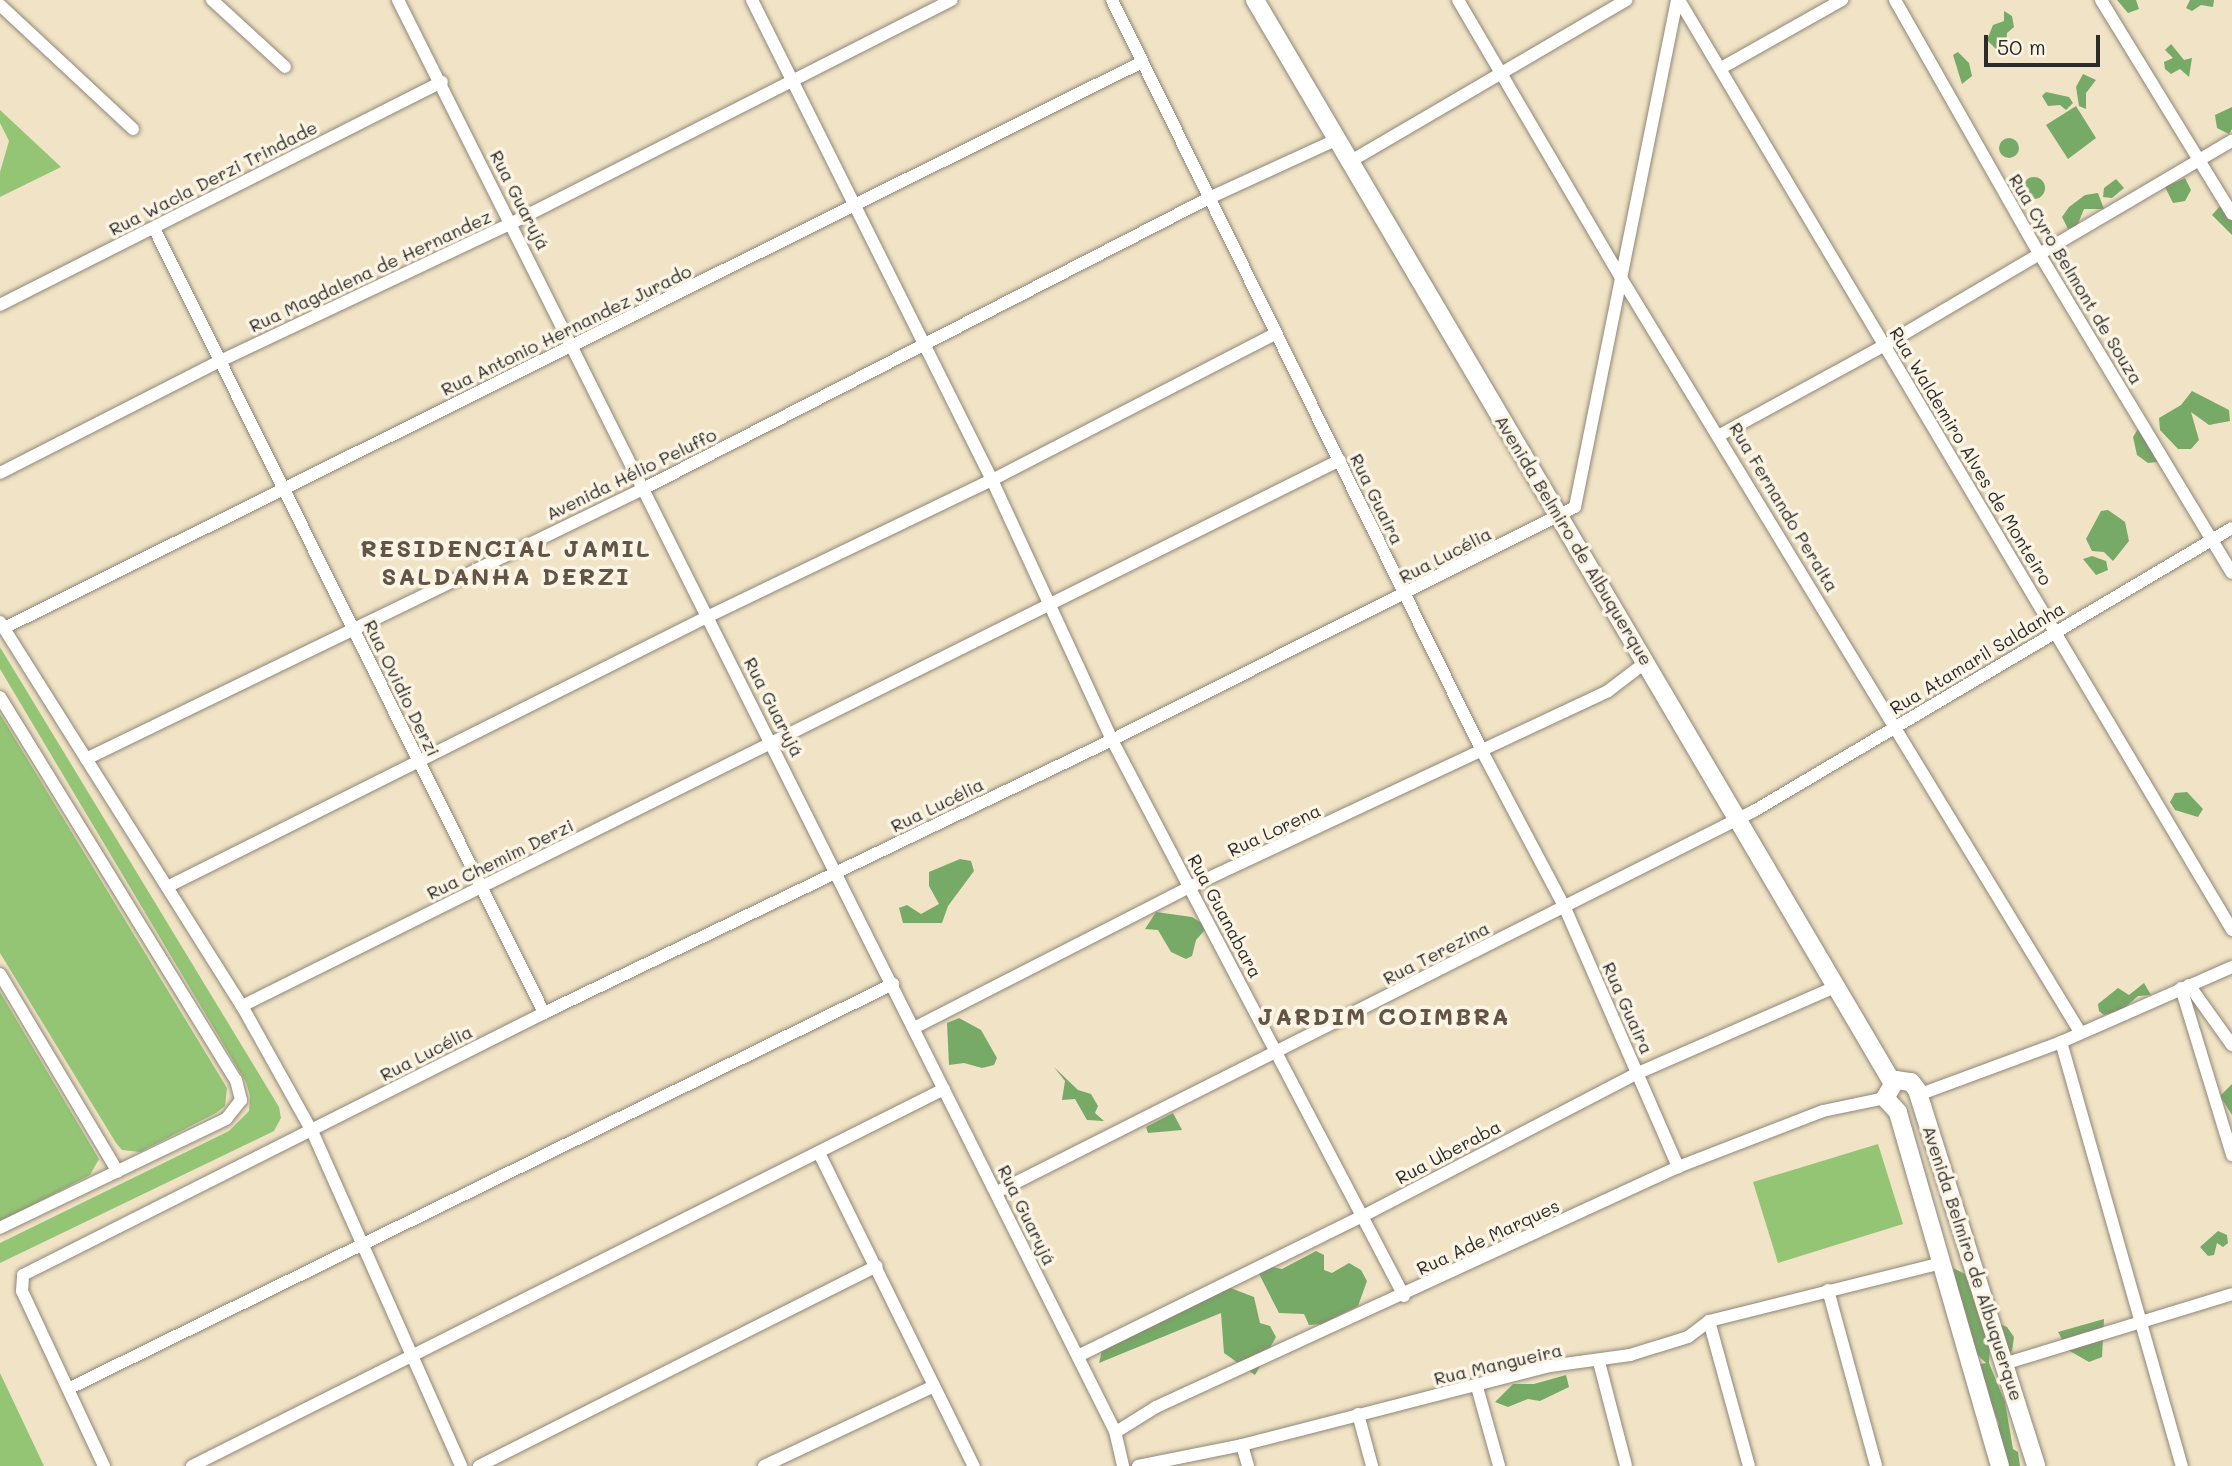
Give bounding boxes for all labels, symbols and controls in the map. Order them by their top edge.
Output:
scale bar [1987,21,2102,65]
text: 50 m [1997,33,2046,60]
street label: Rua Wacla Derzi Trindade [105,116,321,240]
street label: Rua Guarujá [486,147,554,253]
street label: Rua Cyro Belmont de Souza [2004,170,2148,388]
street label: Rua Magdalena de Hernandez [246,205,494,337]
street label: Rua Antonio Hernandez Jurado [437,260,695,400]
street label: Rua Waldemiro Alves de Monteiro [1885,323,2057,589]
street label: Avenida Belmiro de Albuquerque [1491,411,1657,669]
street label: Rua Fernando Peralta [1725,418,1843,596]
street label: Avenida Hélio Peluffo [542,423,720,525]
street label: Rua Guaira [1346,450,1408,548]
street label: Rua Lucélia [1395,523,1495,587]
district label: RESIDENCIAL JAMIL SALDANHA DERZI [362,534,650,590]
street label: Rua Atamaril Saldanha [1886,597,2068,719]
street label: Rua Ovidio Derzi [360,616,444,760]
street label: Rua Guarujá [740,654,808,760]
street label: Rua Lucélia [887,773,987,837]
street label: Rua Lorena [1224,799,1324,861]
street label: Rua Chemim Derzi [423,814,577,904]
street label: Rua Guanabara [1183,851,1267,981]
street label: Rua Terezina [1379,917,1493,989]
street label: Rua Guaira [1598,959,1658,1057]
district label: JARDIM COIMBRA [1259,1002,1509,1030]
street label: Rua Lucélia [376,1021,476,1085]
street label: Rua Uberaba [1392,1115,1504,1189]
street label: Avenida Belmiro de Albuquerque [1918,1123,2028,1403]
street label: Rua Guarujá [993,1161,1061,1269]
street label: Rua Ade Marques [1413,1194,1563,1280]
street label: Rua Mangueira [1432,1339,1564,1389]

